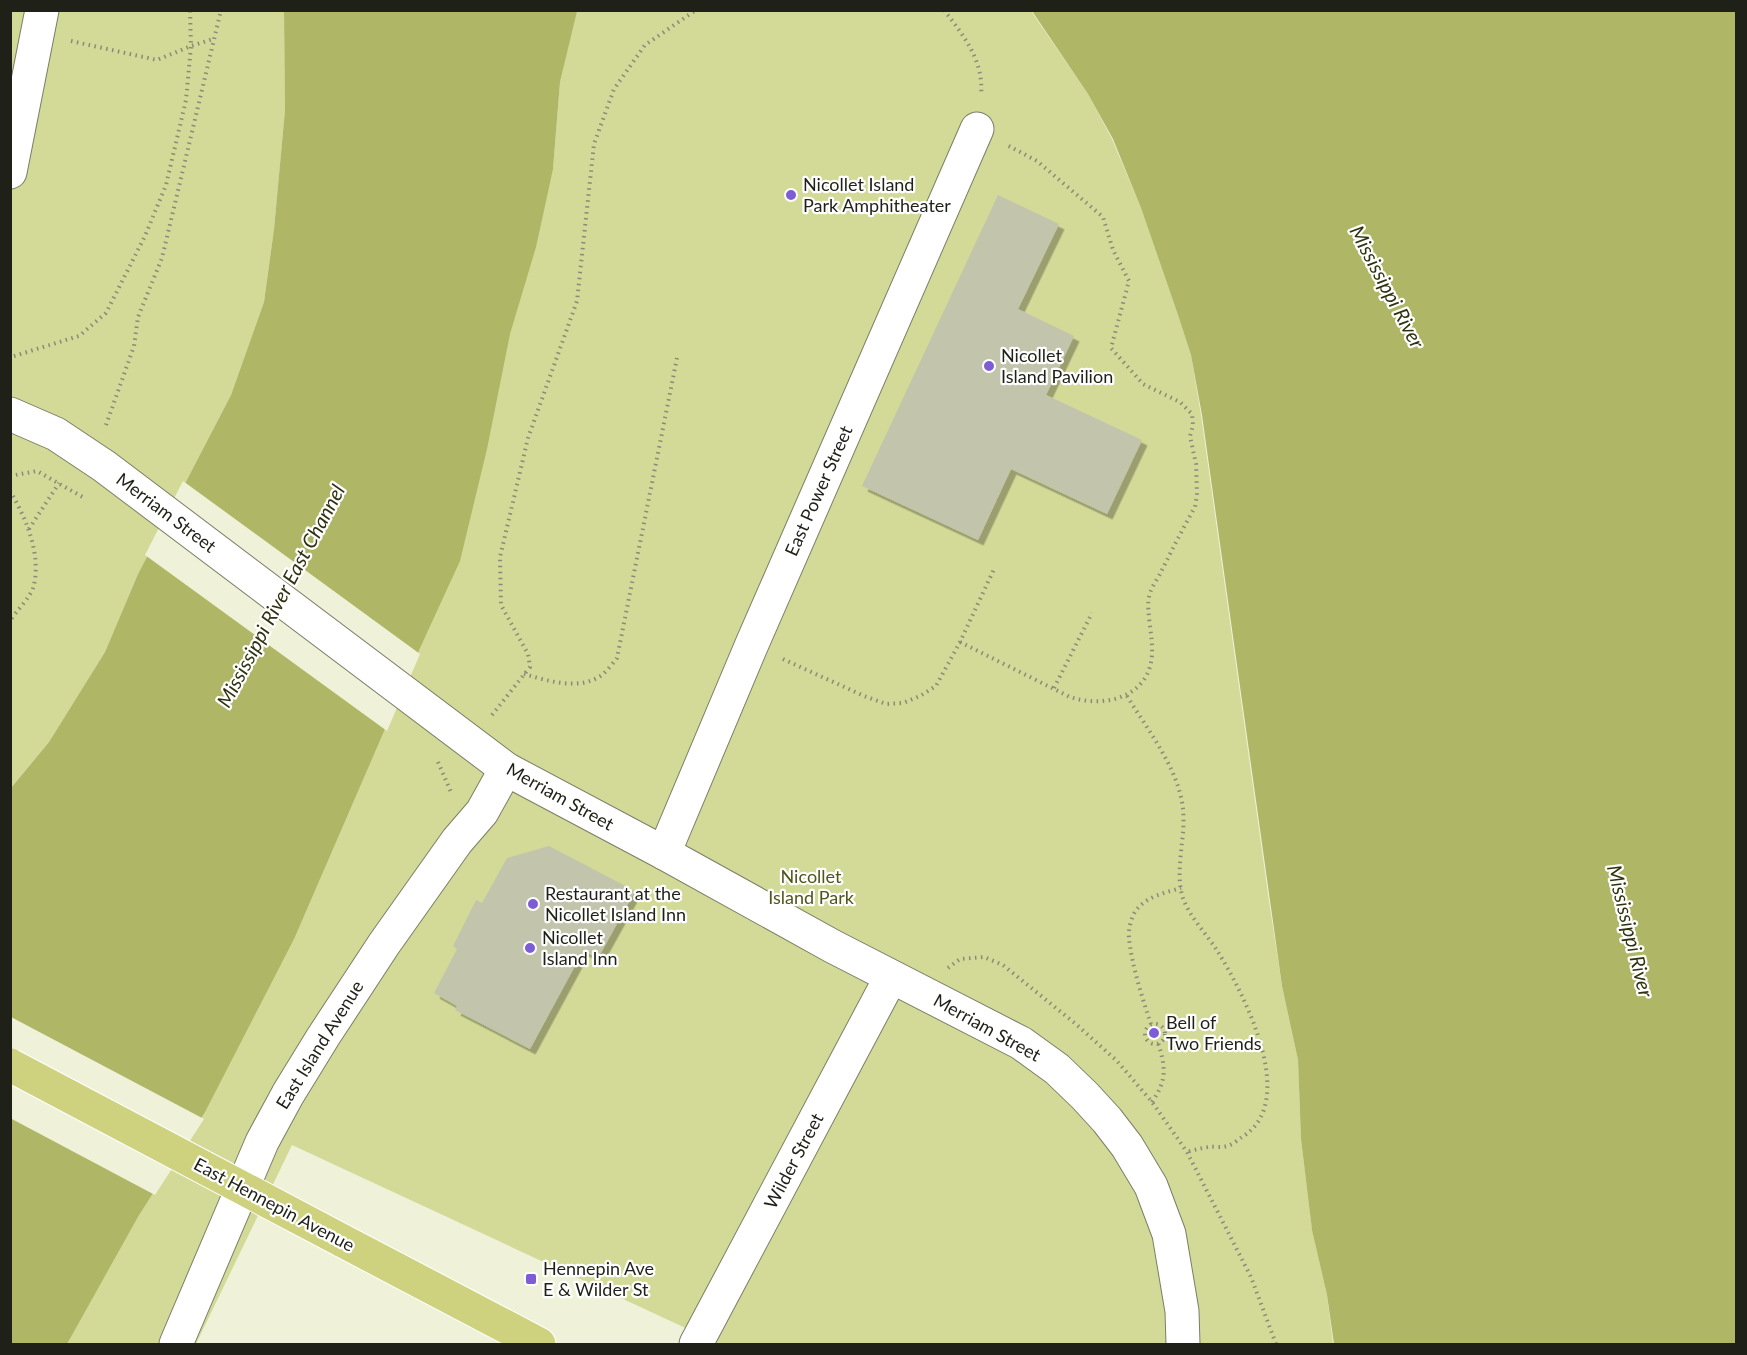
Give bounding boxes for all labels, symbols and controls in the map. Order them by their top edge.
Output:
place label: Nicollet Island Park Amphitheater [803,173,951,216]
marker: Nicollet Island Park Amphitheater [784,188,798,202]
water label: Mississippi River [1346,221,1431,353]
place label: Nicollet Island Pavilion [1001,344,1113,387]
marker: Nicollet Island Pavilion [982,359,996,373]
street label: East Power Street [780,422,857,559]
street label: Merriam Street [112,468,221,557]
water label: Mississippi River East Channel [211,480,349,711]
street label: Merriam Street [503,758,618,835]
water label: Mississippi River [1603,862,1659,1000]
park label: Nicollet Island Park [768,865,855,908]
place label: Restaurant at the Nicollet Island Inn [545,882,686,925]
marker: Restaurant at the Nicollet Island Inn [526,897,540,911]
place label: Nicollet Island Inn [542,926,617,969]
marker: Nicollet Island Inn [523,941,537,955]
street label: East Island Avenue [271,976,368,1113]
street label: Merriam Street [930,989,1045,1066]
place label: Bell of Two Friends [1166,1011,1262,1054]
marker: Bell of Two Friends [1147,1026,1161,1040]
street label: Wilder Street [759,1109,828,1212]
street label: East Hennepin Avenue [190,1152,359,1256]
place label: Hennepin Ave E & Wilder St [543,1257,654,1300]
marker: Hennepin Ave E & Wilder St [524,1272,538,1286]

